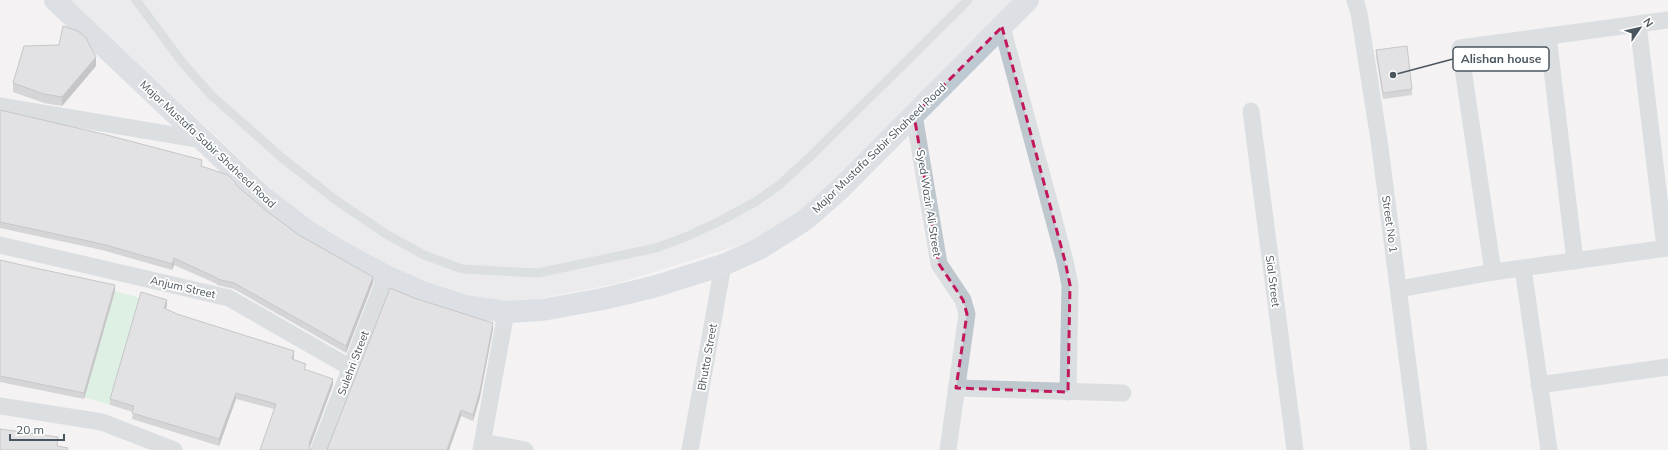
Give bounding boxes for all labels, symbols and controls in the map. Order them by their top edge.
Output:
north arrow [1620,8,1660,48]
text: N [1640,15,1656,30]
callout: Alishan house [1453,47,1549,71]
text: Alishan house [1461,51,1542,66]
street label: Major Mustafa Sabir Shaheed Road [137,77,279,211]
street label: Major Mustafa Sabir Shaheed Road [809,80,949,216]
street label: Syed Wazir Ali Street [914,149,944,258]
street label: Street No 1 [1379,195,1401,253]
street label: Sial Street [1263,254,1283,308]
street label: Anjum Street [149,273,217,301]
street label: Bhutta Street [694,322,720,392]
street label: Sulehri Street [334,329,372,397]
scale bar [10,416,64,442]
text: 20 m [16,422,44,437]

